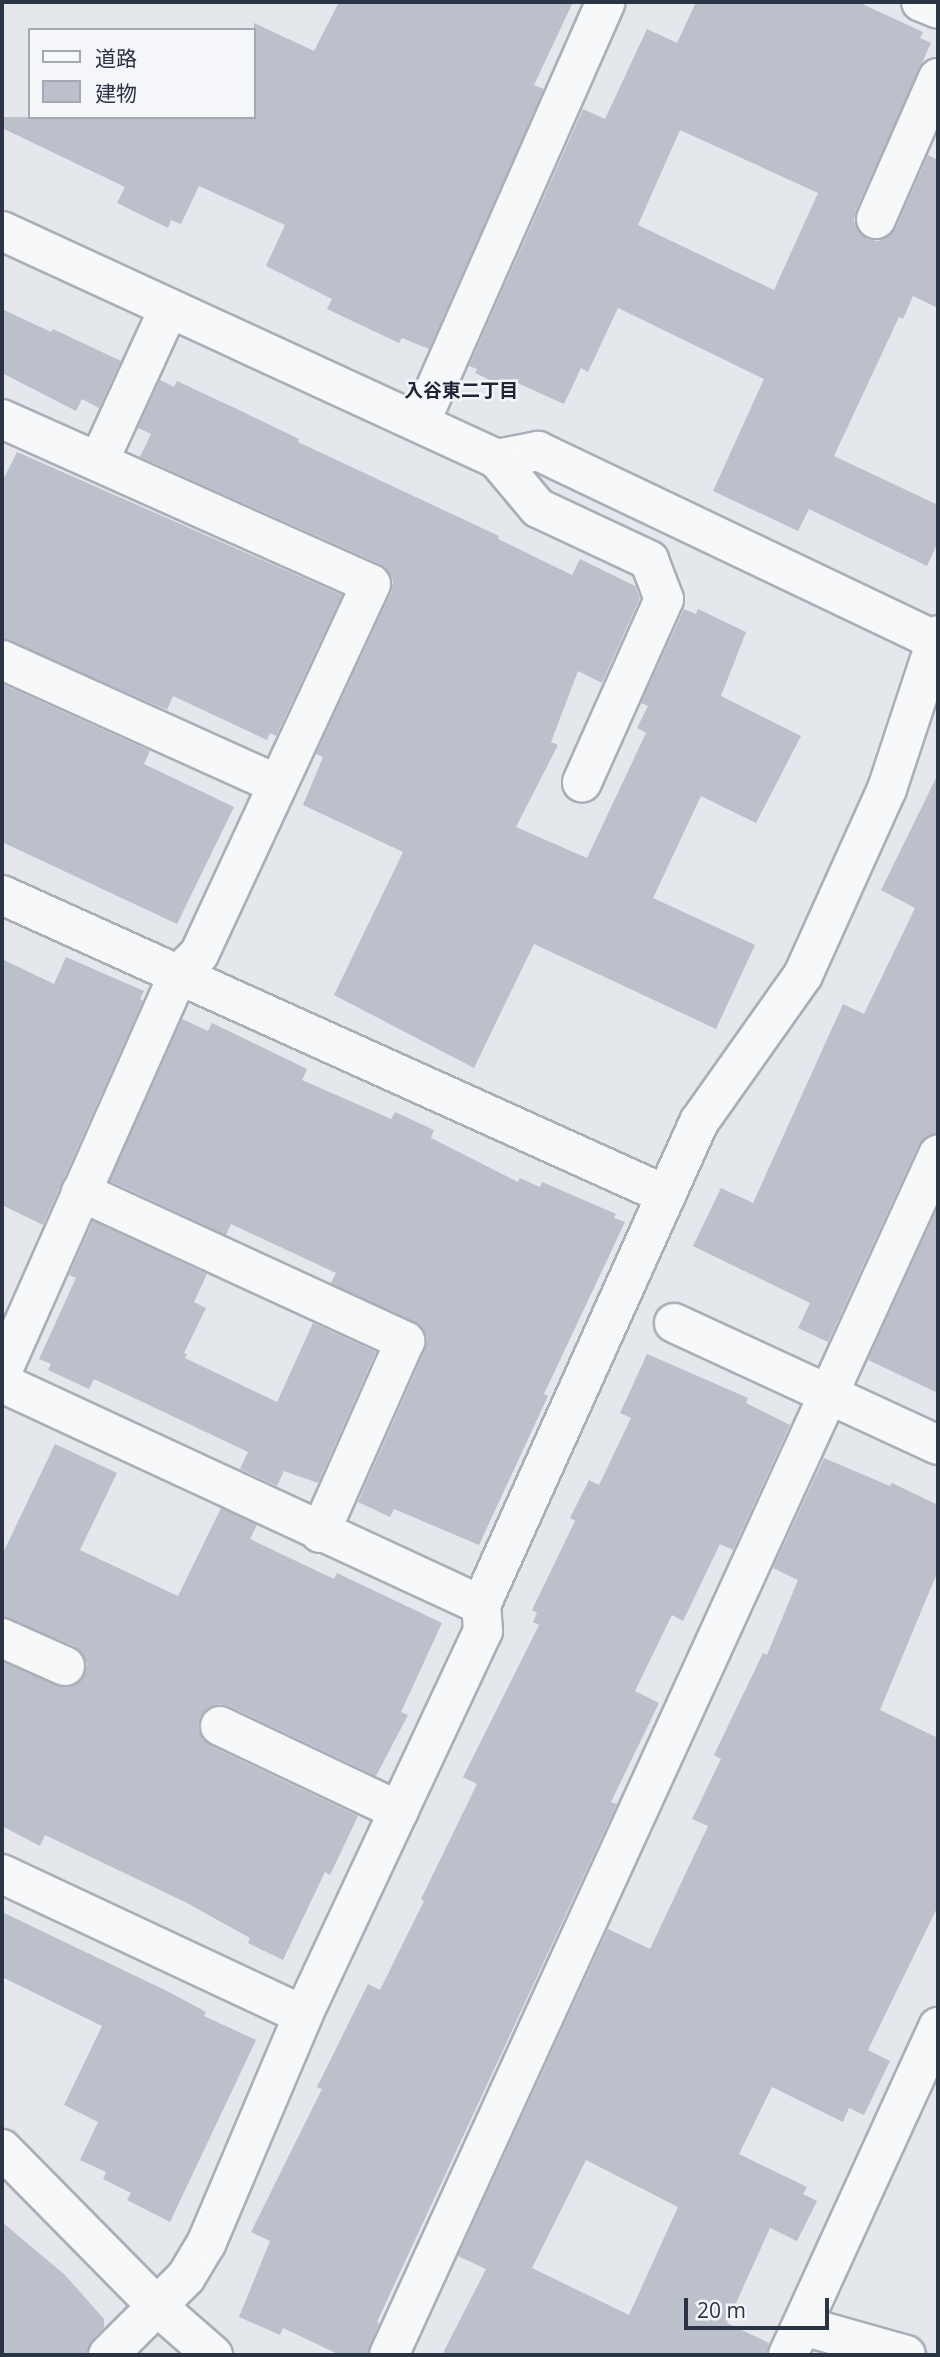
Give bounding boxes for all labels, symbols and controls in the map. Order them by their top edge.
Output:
legend [28,28,256,119]
text: 道路 [95,44,137,72]
text: 建物 [95,79,137,107]
district label: 入谷東二丁目 [404,380,518,402]
scale bar [688,2284,833,2328]
text: 20 m [697,2296,746,2324]

